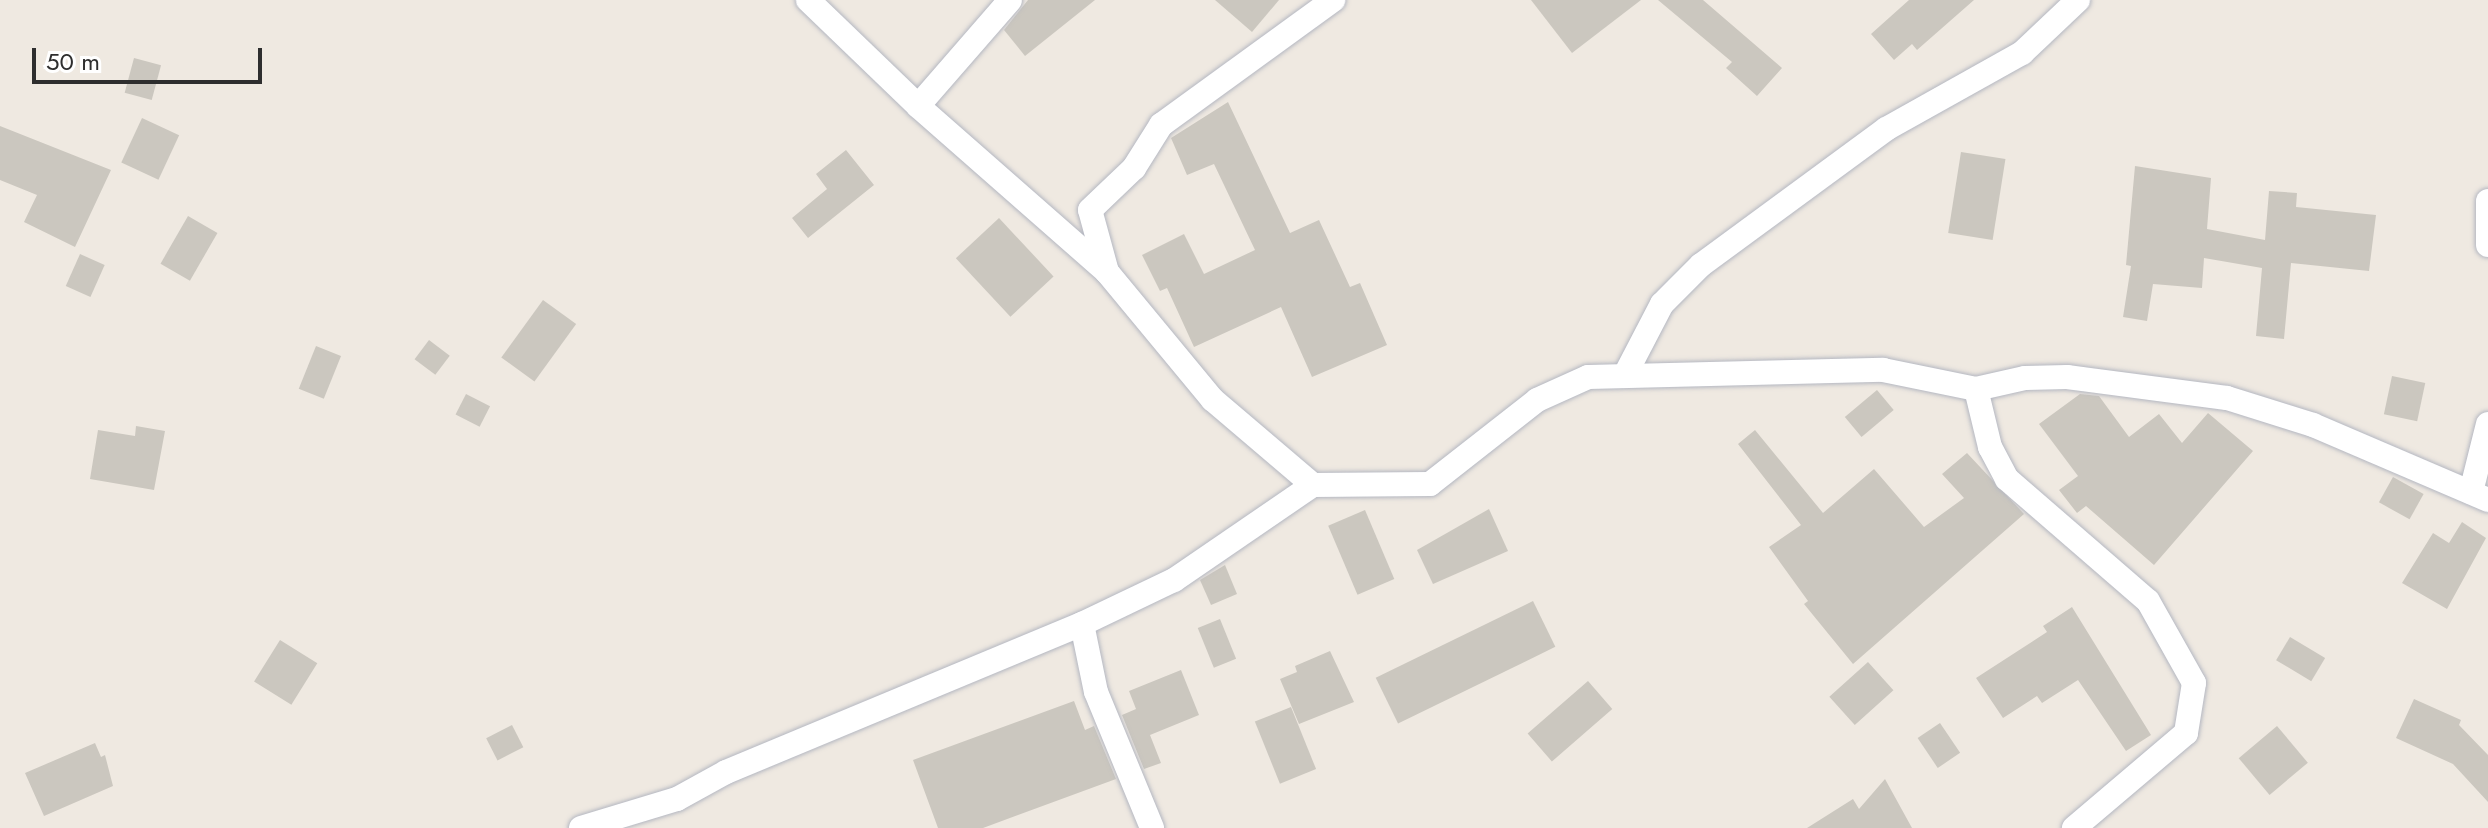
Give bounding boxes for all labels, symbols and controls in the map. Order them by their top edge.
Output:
scale bar [36,32,266,82]
text: 50 m [46,44,100,79]

